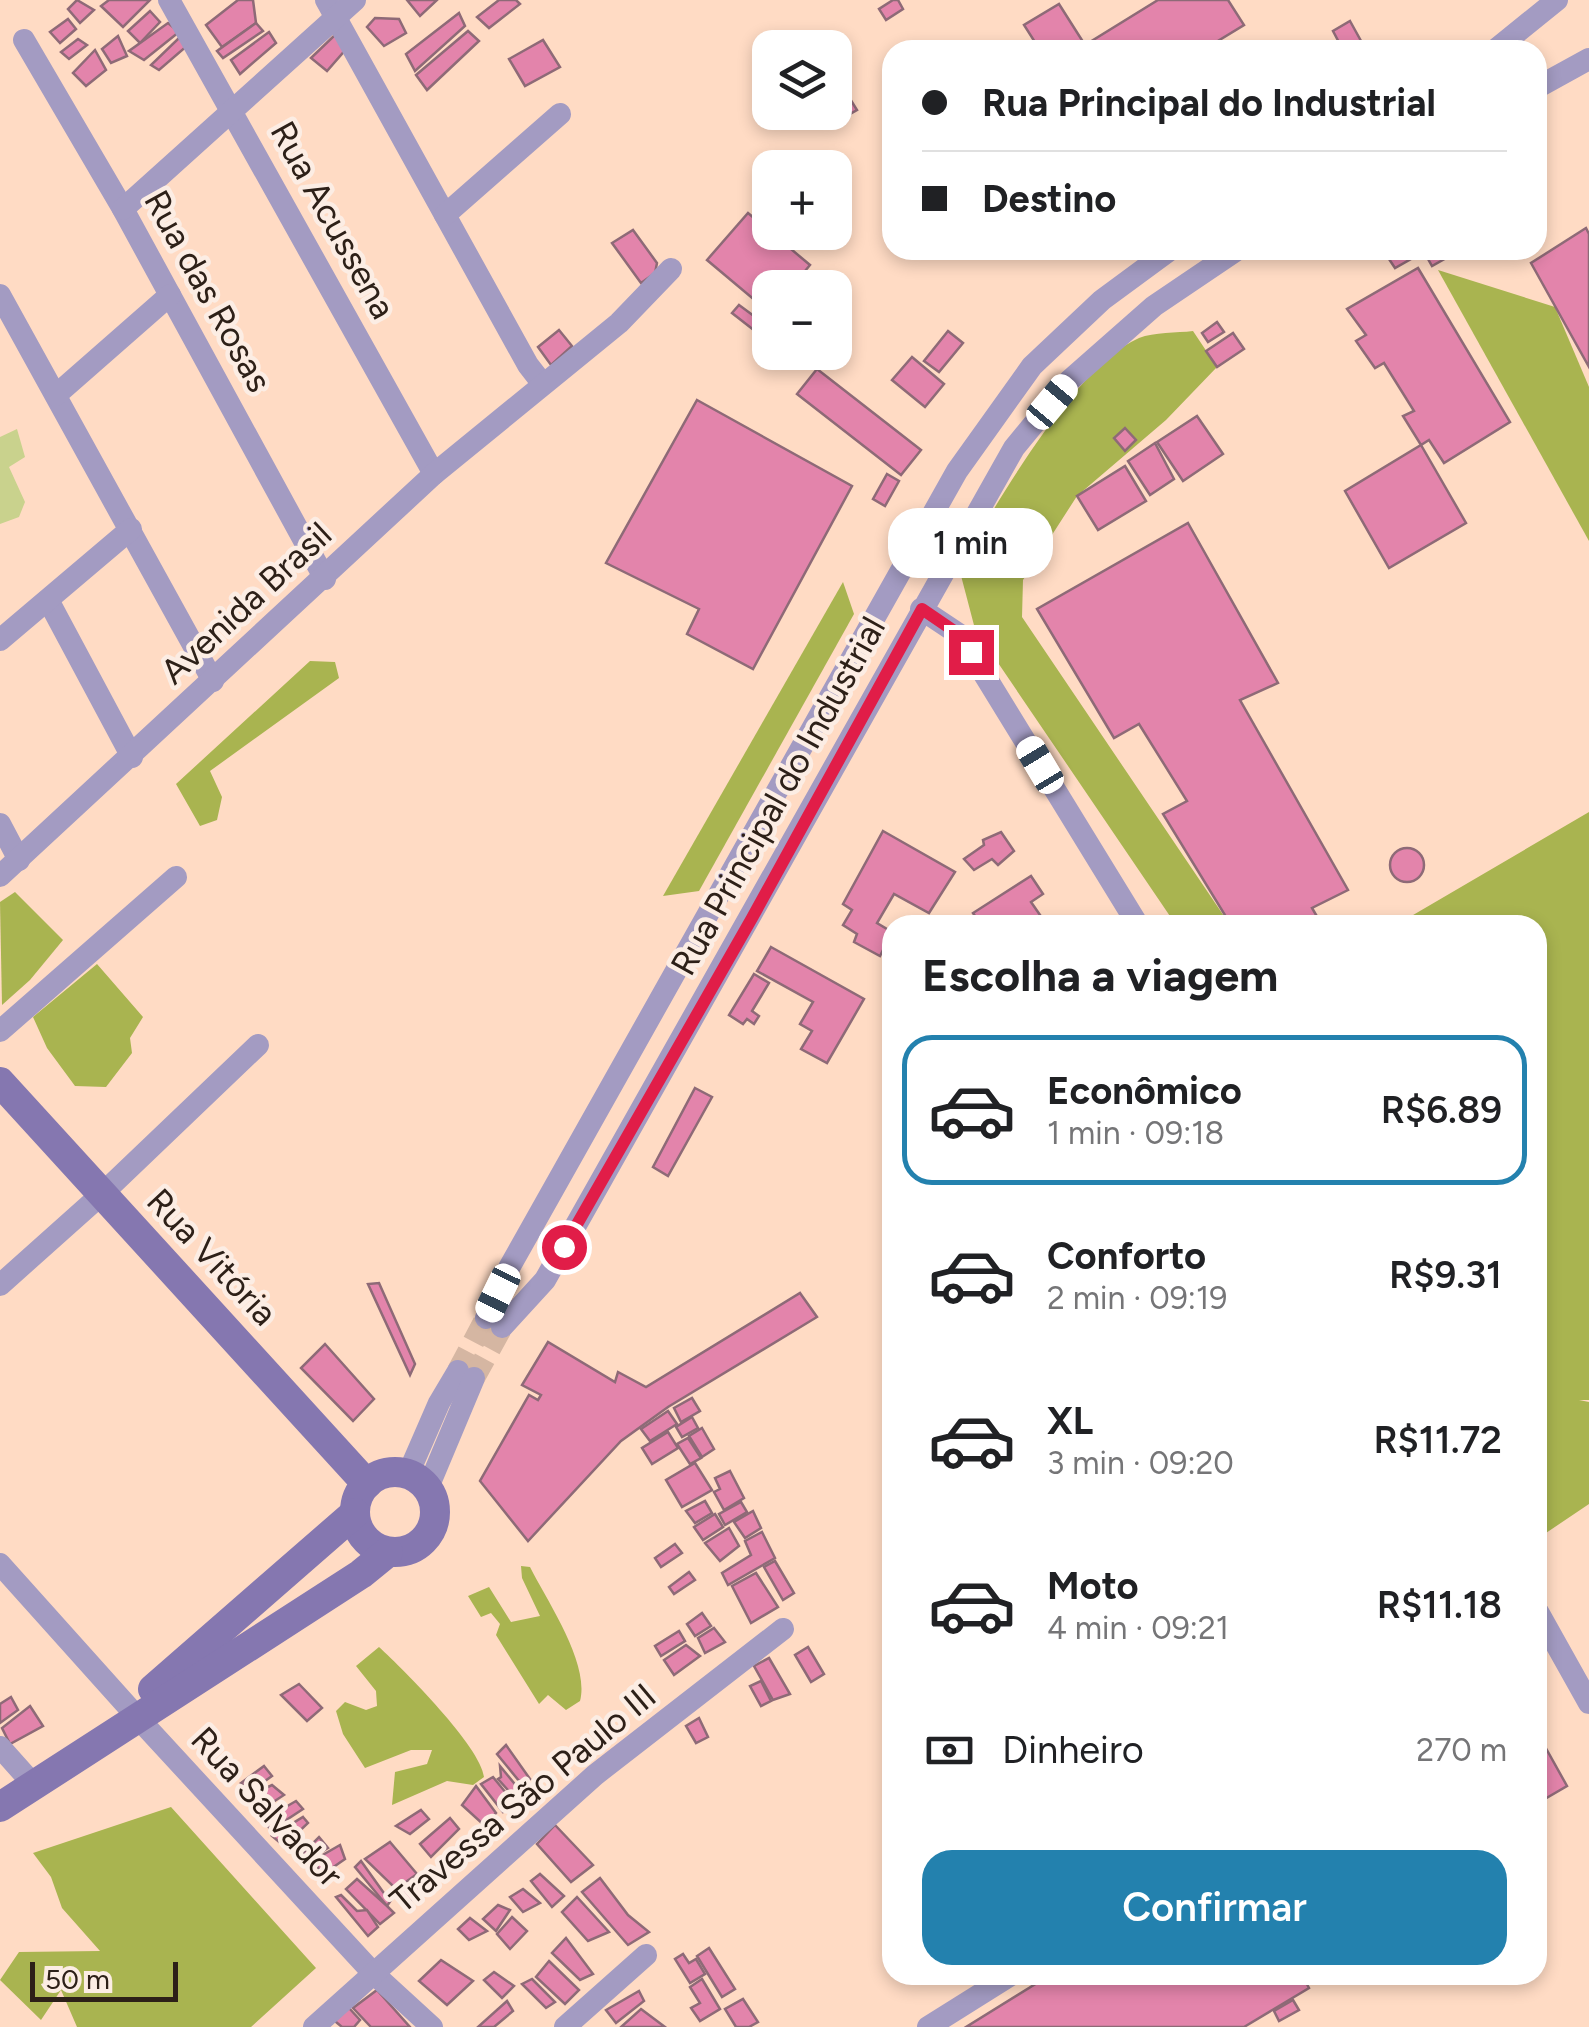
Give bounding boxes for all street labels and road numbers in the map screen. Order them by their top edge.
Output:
street label: Rua Acussena [262,114,404,326]
street label: Rua das Rosas [135,183,281,399]
street label: Avenida Brasil [152,513,340,693]
street label: Rua Principal do Industrial [662,610,894,982]
street label: Rua Vitória [138,1180,286,1334]
street label: Travessa São Paulo III [382,1675,664,1921]
street label: Rua Salvador [182,1718,352,1896]

